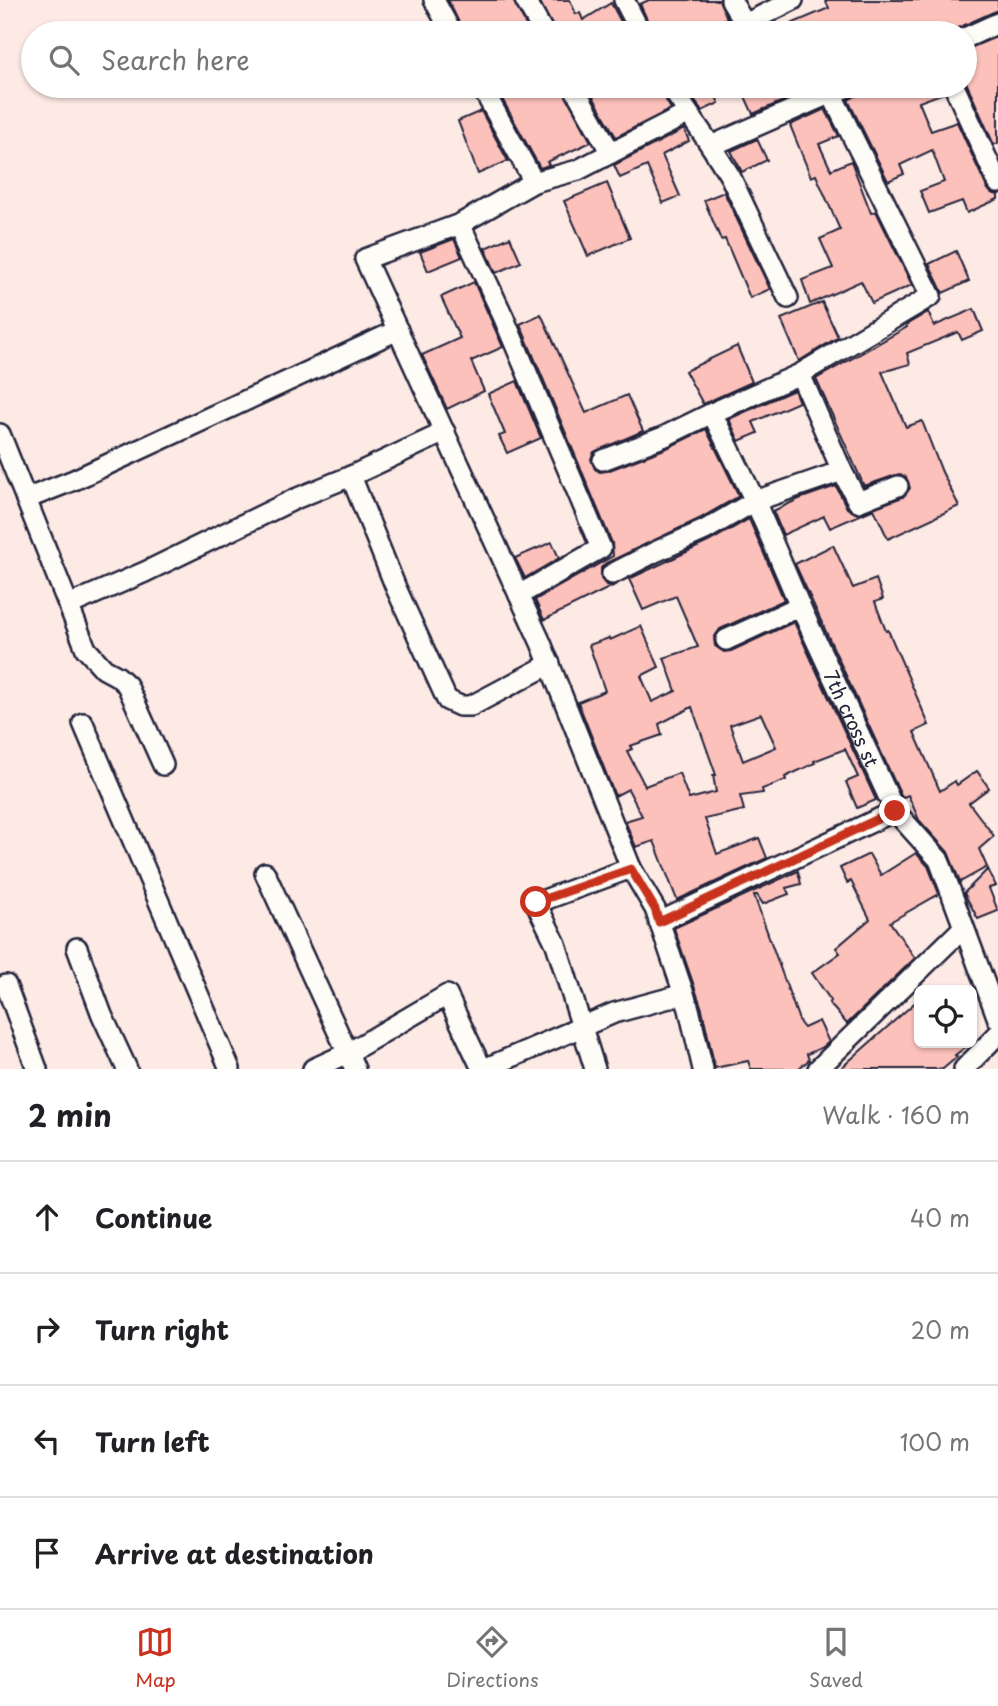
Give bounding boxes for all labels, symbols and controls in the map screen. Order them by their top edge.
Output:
search box [21,21,977,98]
text: Search here [101,40,250,79]
icon: search [45,41,83,79]
street label: 7th cross st [818,665,887,772]
route end [879,795,910,826]
route start [520,886,551,917]
map controls [914,985,977,1048]
button: locate [914,985,977,1048]
text: 2 min [28,1092,112,1137]
text: Walk · 160 m [822,1097,970,1132]
icon: ahead [28,1198,66,1236]
text: Continue [95,1198,212,1237]
text: 40 m [910,1200,970,1235]
icon: right [28,1310,66,1348]
text: Turn right [95,1310,229,1349]
text: 20 m [911,1312,970,1347]
icon: left [28,1422,66,1460]
text: Turn left [95,1422,210,1461]
text: 100 m [900,1424,970,1459]
icon: arrive [28,1534,66,1572]
text: Arrive at destination [95,1534,374,1573]
tab: Map [135,1623,176,1693]
tab: Directions [446,1623,539,1693]
tab: Saved [809,1623,863,1693]

